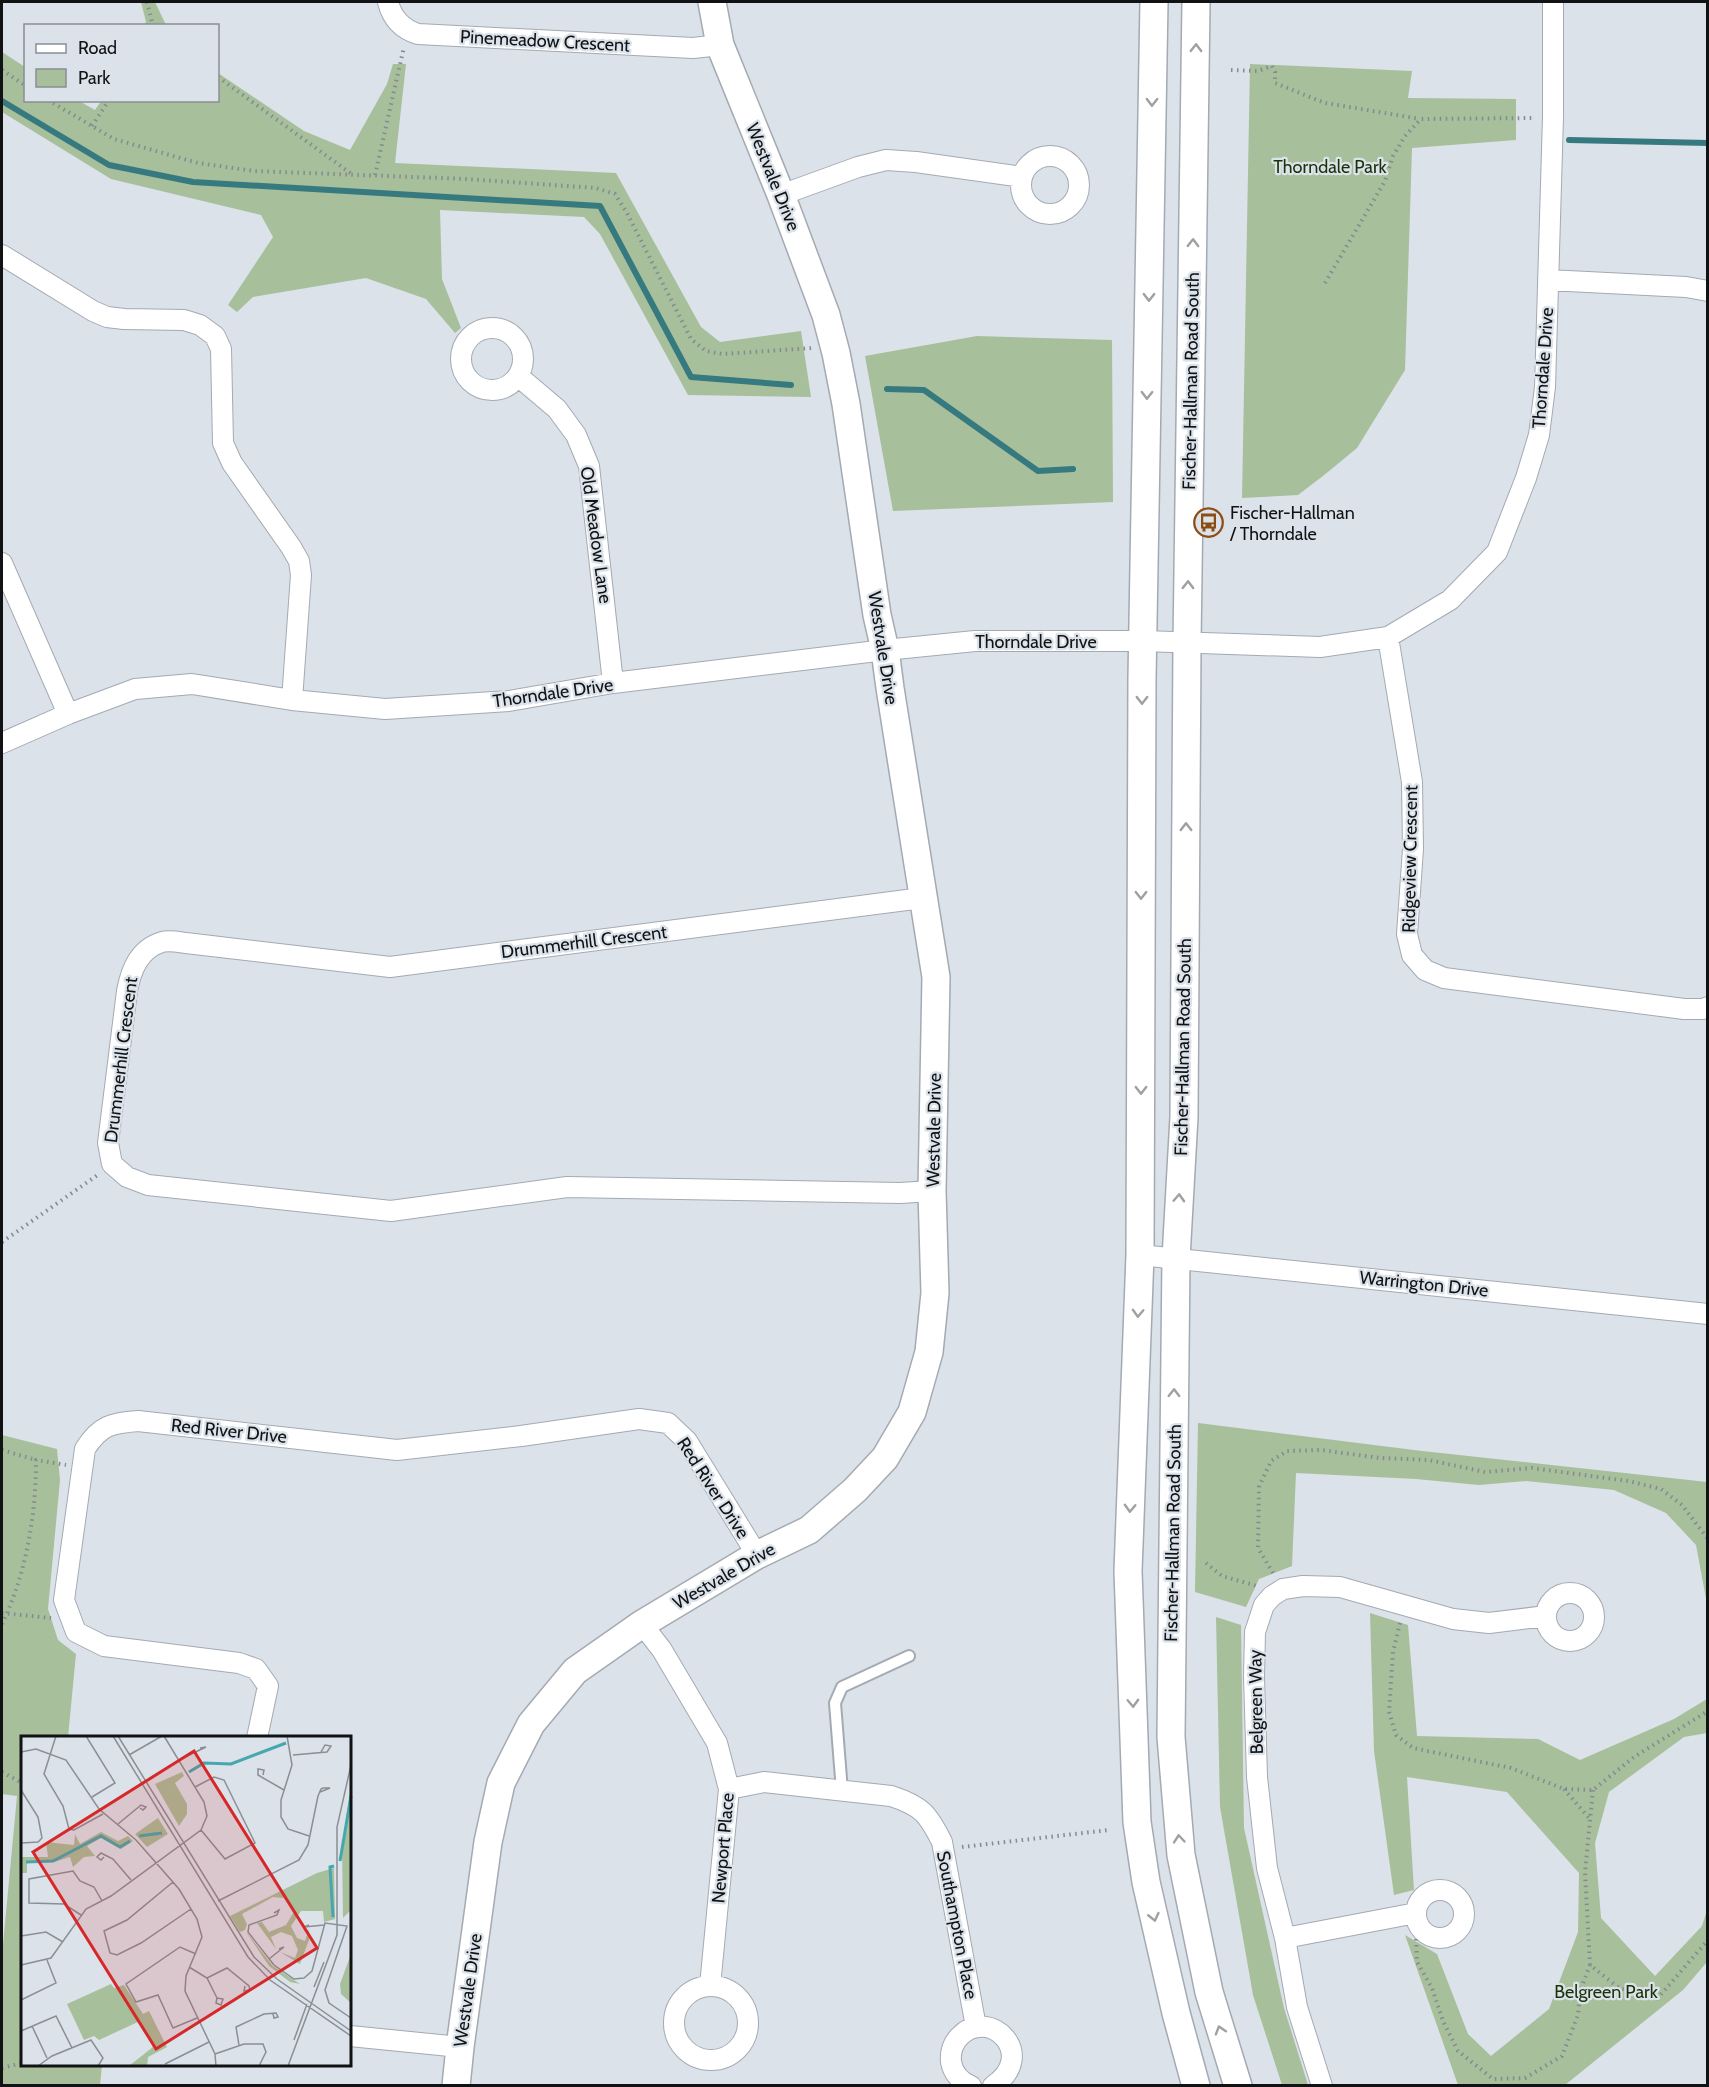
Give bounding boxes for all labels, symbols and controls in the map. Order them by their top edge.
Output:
legend [24,24,219,102]
street label: Pinemeadow Crescent [459,26,631,56]
text: Road [78,37,117,59]
one-way arrow [1190,44,1202,53]
text: Park [78,67,111,89]
one-way arrow [1146,97,1158,106]
street label: Westvale Drive [741,120,805,234]
park label: Thorndale Park [1273,156,1388,178]
one-way arrow [1187,239,1199,248]
street label: Fischer-Hallman Road South [1178,272,1204,490]
one-way arrow [1143,292,1155,301]
street label: Thorndale Drive [1528,307,1558,429]
one-way arrow [1141,391,1153,400]
street label: Old Meadow Lane [576,465,616,605]
place label: Fischer-Hallman / Thorndale [1229,502,1355,545]
bus stop icon: Fischer-Hallman / Thorndale [1193,507,1225,539]
one-way arrow [1182,581,1194,590]
street label: Westvale Drive [863,590,903,706]
street label: Thorndale Drive [975,631,1097,653]
street label: Thorndale Drive [491,674,615,712]
one-way arrow [1136,695,1148,704]
street label: Ridgeview Crescent [1398,785,1422,933]
one-way arrow [1180,823,1192,832]
one-way arrow [1135,890,1147,899]
street label: Drummerhill Crescent [500,921,668,963]
street label: Fischer-Hallman Road South [1170,938,1196,1156]
street label: Drummerhill Crescent [100,976,142,1144]
street label: Westvale Drive [922,1073,946,1187]
one-way arrow [1135,1085,1147,1094]
one-way arrow [1172,1193,1185,1202]
street label: Warrington Drive [1358,1266,1490,1302]
one-way arrow [1131,1309,1144,1318]
one-way arrow [1168,1388,1180,1397]
street label: Red River Drive [170,1414,288,1448]
street label: Fischer-Hallman Road South [1160,1424,1186,1642]
street label: Red River Drive [672,1433,754,1543]
one-way arrow [1124,1504,1137,1513]
street label: Westvale Drive [669,1538,779,1614]
street label: Belgreen Way [1244,1649,1268,1755]
one-way arrow [1126,1698,1139,1707]
inset map [21,1736,351,2066]
street label: Newport Place [707,1792,739,1904]
one-way arrow [1173,1835,1186,1844]
street label: Southampton Place [932,1849,982,2001]
one-way arrow [1147,1912,1160,1922]
street label: Westvale Drive [449,1932,487,2048]
park label: Belgreen Park [1554,1981,1659,2003]
one-way arrow [1215,2025,1228,2036]

